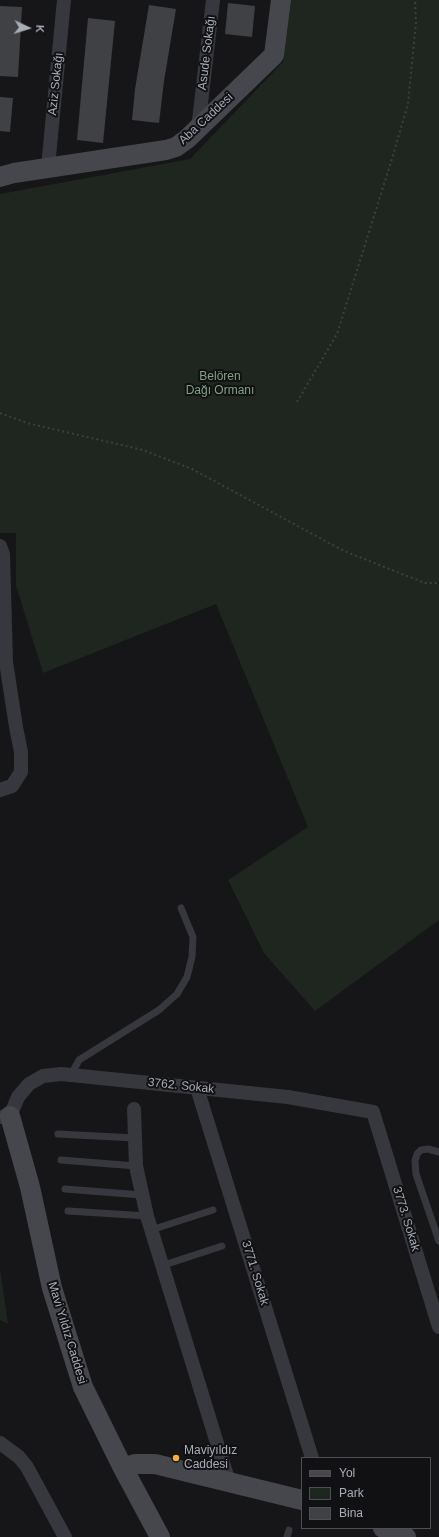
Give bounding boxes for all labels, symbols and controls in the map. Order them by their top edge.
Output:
north arrow [8,8,48,48]
street label: Asude Sokağı [195,15,219,91]
text: K [34,24,46,33]
street label: Aziz Sokağı [46,52,66,116]
street label: Aba Caddesi [176,90,236,148]
park label: Belören Dağı Ormanı [186,370,254,398]
street label: 3762. Sokak [147,1075,215,1097]
street label: 3773. Sokak [389,1185,423,1253]
street label: 3771. Sokak [238,1239,272,1307]
street label: Mavi Yıldız Caddesi [45,1280,89,1386]
place label: Maviyıldız Caddesi [184,1444,237,1472]
marker: Maviyıldız Caddesi [171,1453,181,1463]
legend [301,1457,431,1529]
text: Yol [339,1466,355,1480]
text: Park [339,1486,364,1500]
text: Bina [339,1506,363,1520]

